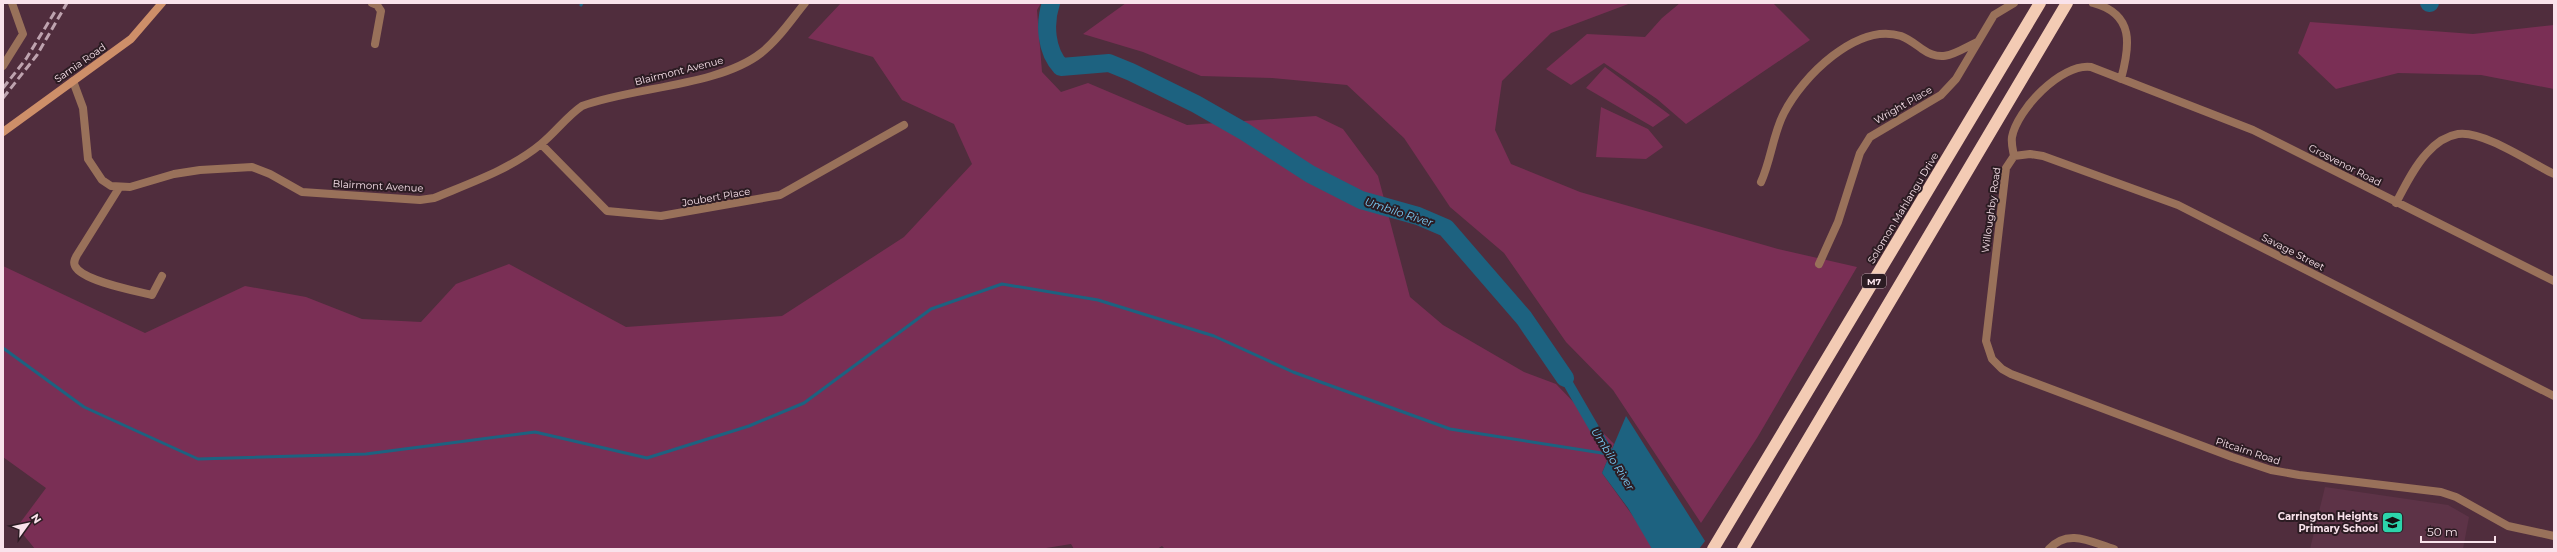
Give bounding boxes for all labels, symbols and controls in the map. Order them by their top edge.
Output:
street label: Sarnia Road [52,40,108,86]
street label: Blairmont Avenue [633,54,725,88]
street label: Wright Place [1872,83,1934,127]
street label: Grosvenor Road [2307,141,2383,189]
street label: Solomon Mahlangu Drive [1865,150,1941,266]
street label: Willoughby Road [1979,166,2003,254]
street label: Blairmont Avenue [332,177,424,195]
street label: Joubert Place [680,185,751,210]
water label: Umbilo River [1363,194,1435,230]
street label: Savage Street [2259,231,2327,273]
road number: M7 [1862,274,1886,288]
water label: Umbilo River [1588,425,1638,493]
street label: Pitcairn Road [2214,434,2282,468]
north arrow [8,504,48,544]
school or university icon: Carrington Heights Primary School [2380,509,2406,535]
place label: Carrington Heights Primary School [2278,510,2379,535]
text: N [28,511,45,526]
scale bar [2421,518,2495,544]
text: 50 m [2427,524,2458,539]

